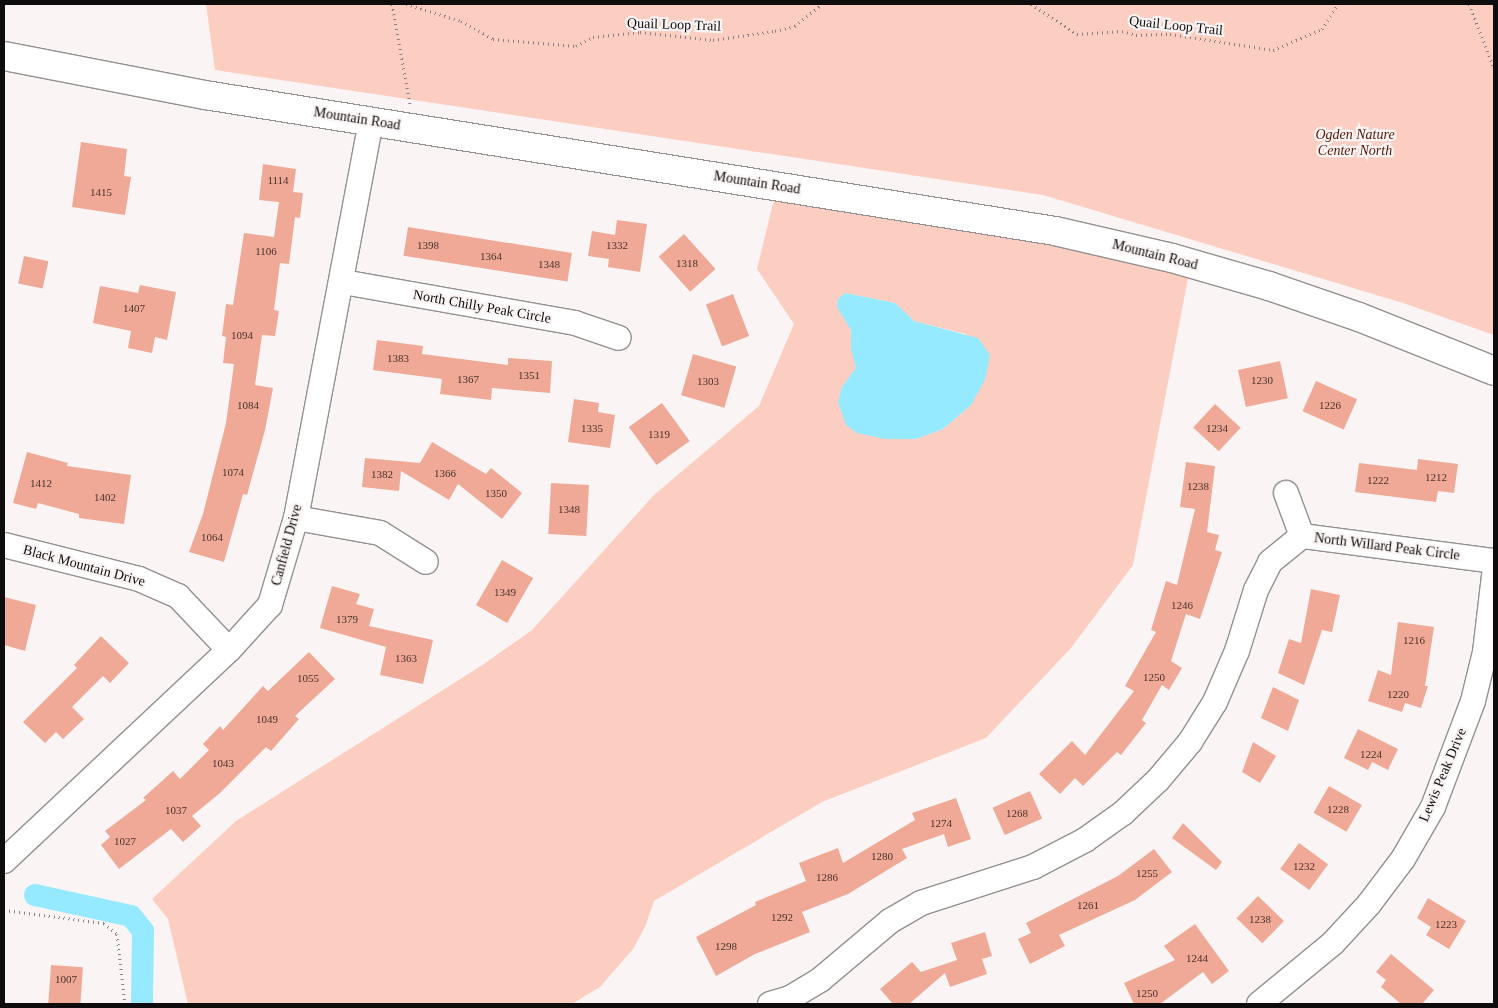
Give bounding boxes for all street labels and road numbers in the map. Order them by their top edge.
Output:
street label: Quail Loop Trail [1128,13,1224,39]
street label: Quail Loop Trail [627,15,721,35]
street label: Mountain Road [312,104,402,134]
street label: Mountain Road [712,168,802,198]
street label: Mountain Road [1111,236,1199,274]
street label: North Chilly Peak Circle [412,287,552,327]
street label: Canfield Drive [268,502,306,588]
street label: North Willard Peak Circle [1313,530,1461,564]
street label: Black Mountain Drive [21,542,147,590]
street label: Lewis Peak Drive [1416,726,1470,824]

